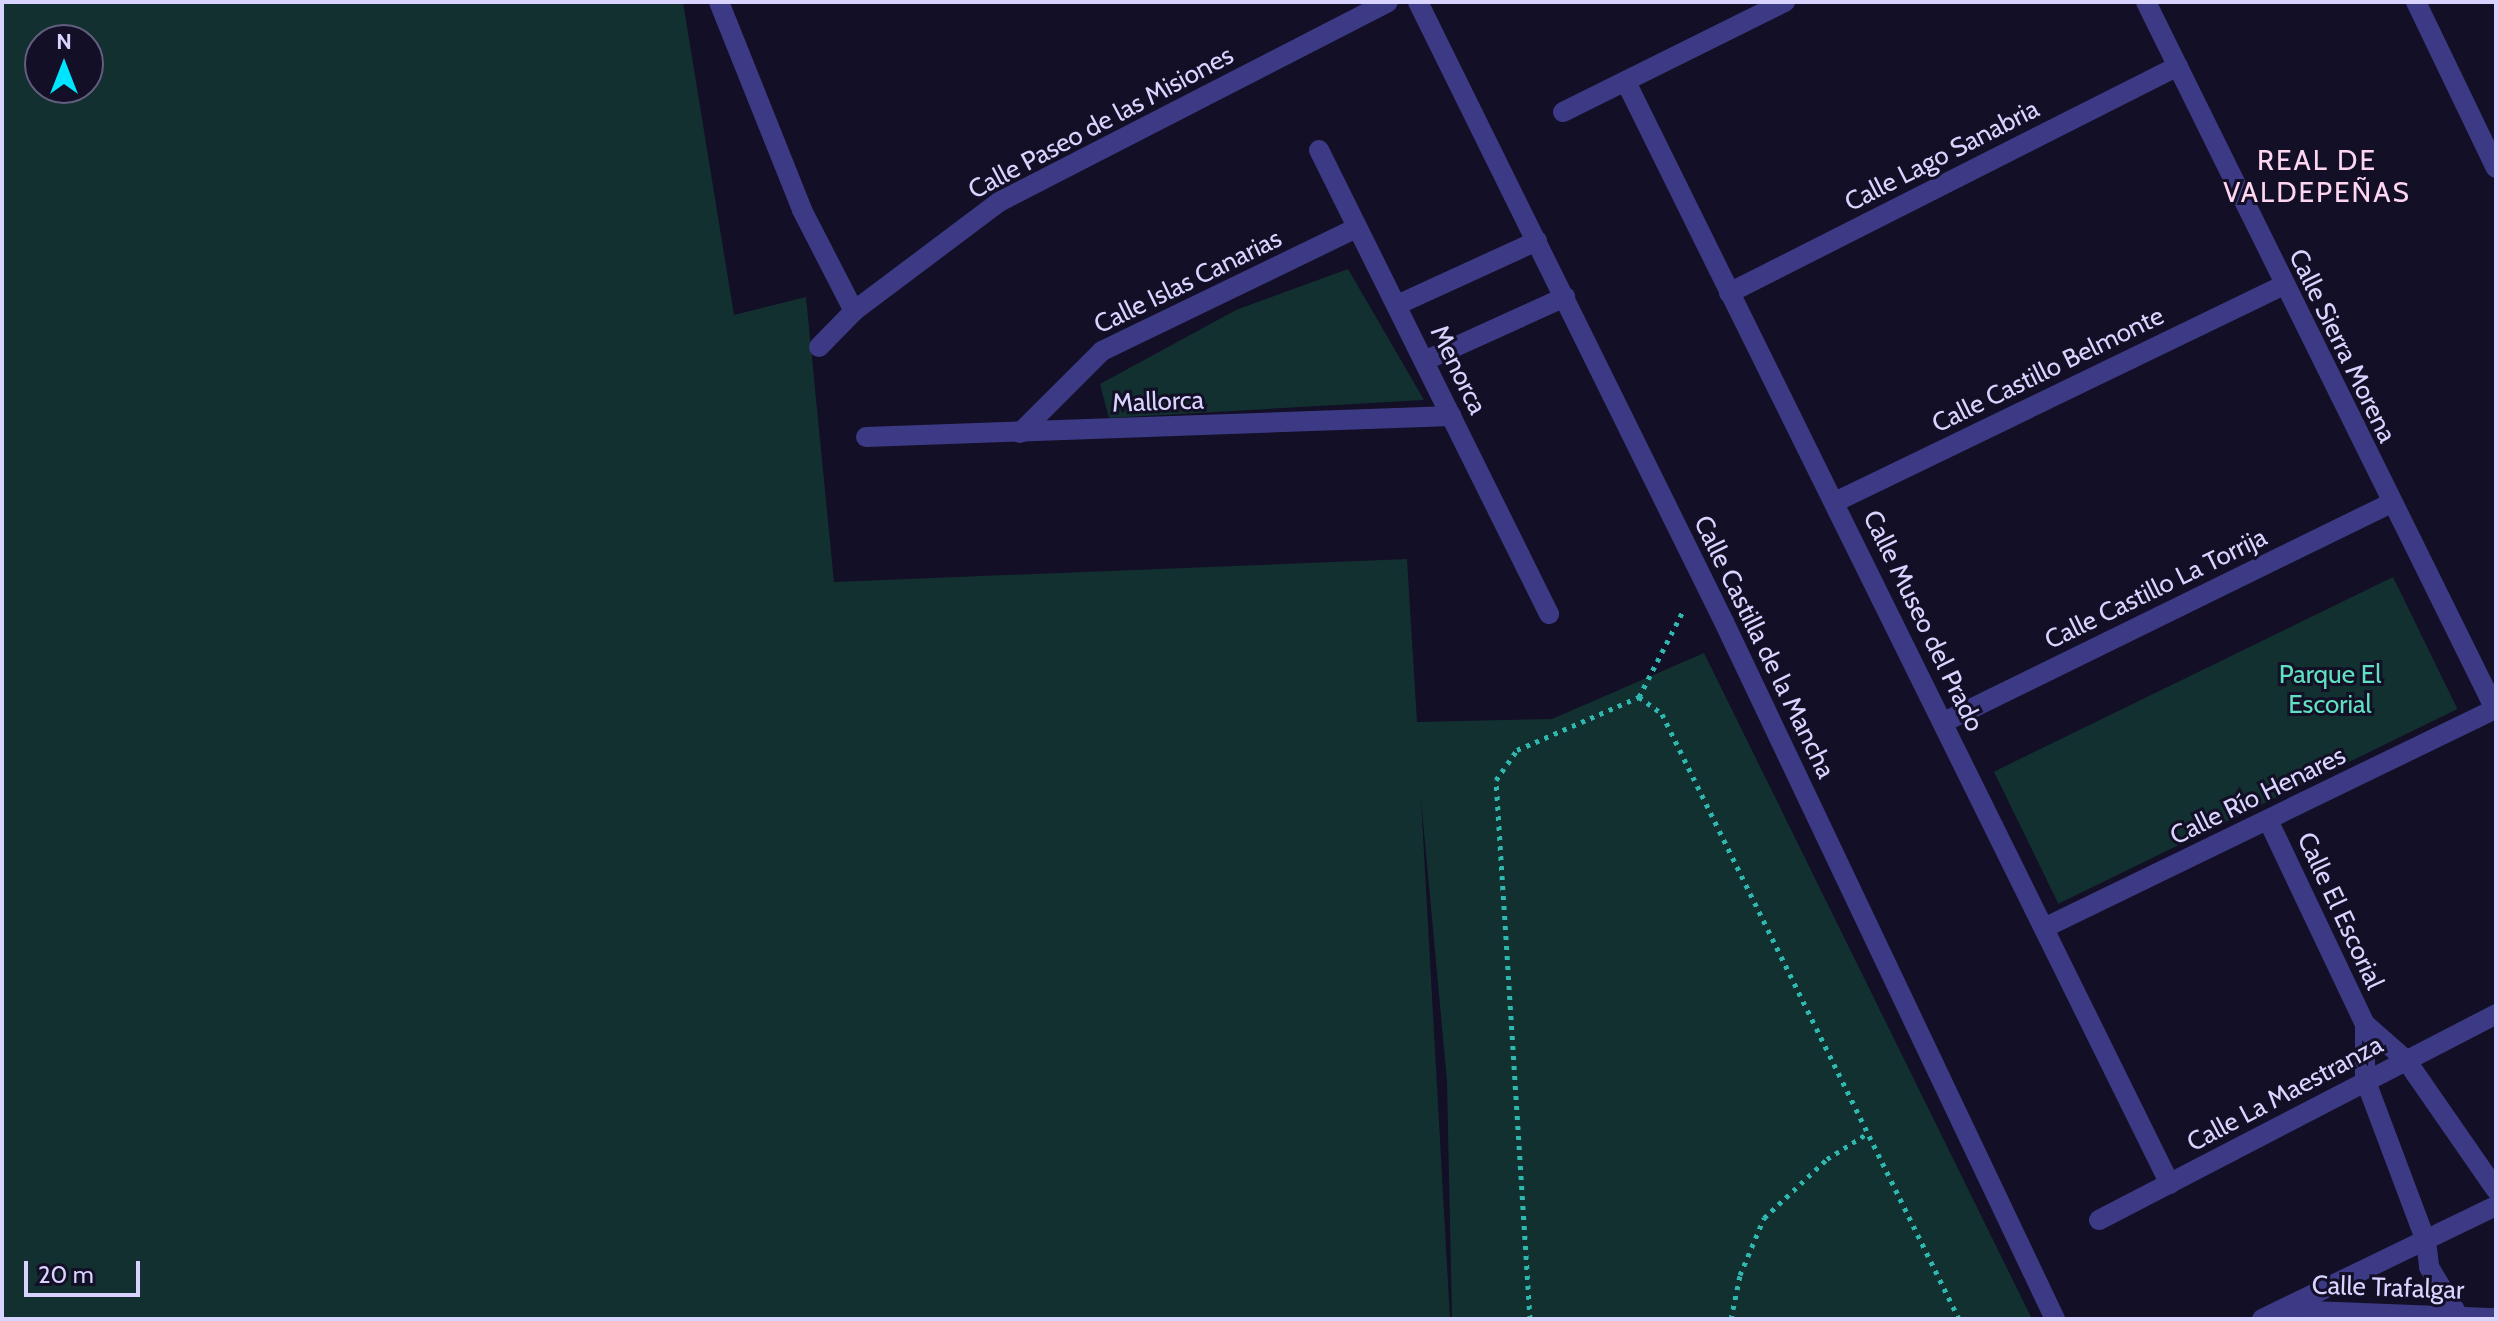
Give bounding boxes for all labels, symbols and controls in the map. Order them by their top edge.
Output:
north arrow [24,24,104,104]
text: N [56,28,72,55]
street label: Calle Paseo de las Misiones [963,40,1239,206]
street label: Calle Lago Sanabria [1840,94,2044,218]
district label: REAL DE VALDEPEÑAS [2223,143,2411,209]
street label: Calle Islas Canarias [1089,223,1287,341]
street label: Calle Sierra Morena [2282,244,2402,448]
street label: Calle Castillo Belmonte [1927,300,2169,440]
street label: Menorca [1423,320,1493,420]
street label: Mallorca [1111,385,1205,419]
street label: Calle Museo del Prado [1856,505,1990,737]
street label: Calle Castilla de la Mancha [1687,511,1841,783]
street label: Calle Castillo La Torrija [2040,522,2272,656]
park label: Parque El Escorial [2279,659,2381,720]
street label: Calle Río Henares [2165,740,2351,852]
street label: Calle El Escorial [2290,828,2390,994]
street label: Calle La Maestranza [2182,1029,2388,1159]
scale bar [28,1245,144,1295]
text: 20 m [38,1260,94,1289]
street label: Calle Trafalgar [2311,1270,2465,1306]

